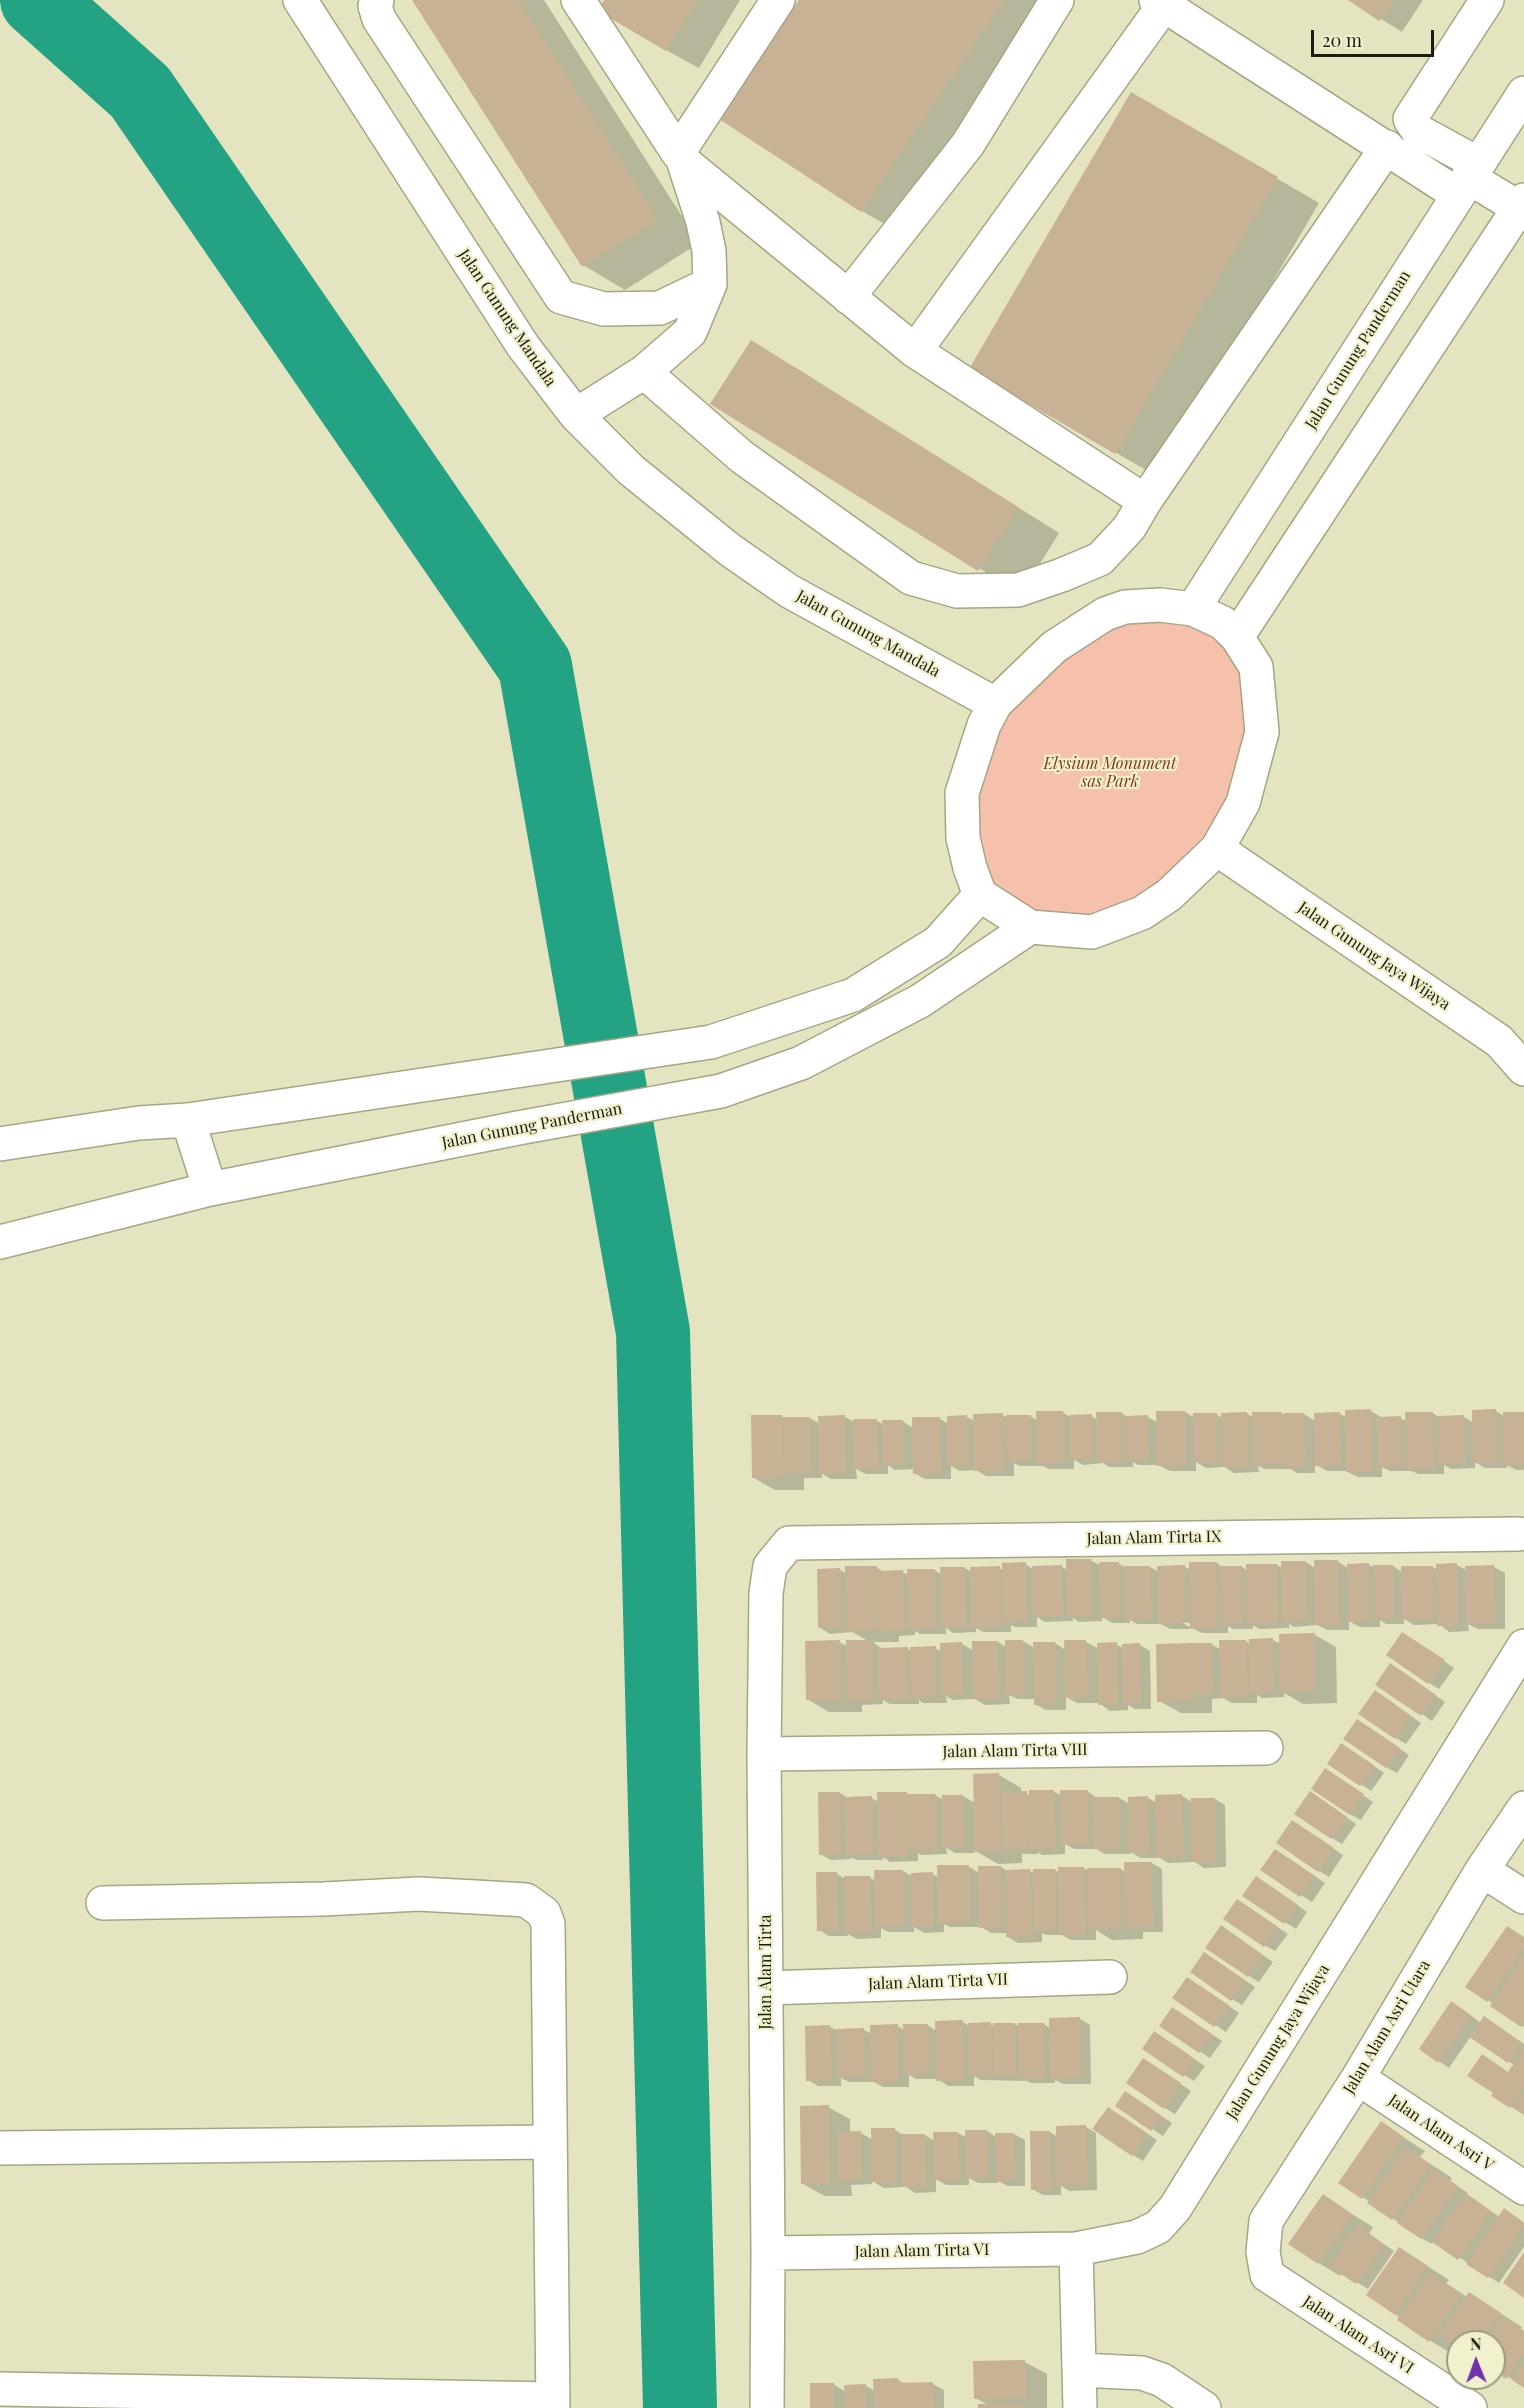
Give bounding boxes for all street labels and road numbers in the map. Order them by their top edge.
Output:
street label: Jalan Gunung Mandala [454,246,560,390]
street label: Jalan Gunung Panderman [1301,267,1415,433]
street label: Jalan Gunung Mandala [793,587,943,681]
street label: Jalan Gunung Jaya Wijaya [1294,898,1454,1014]
street label: Jalan Gunung Panderman [440,1099,624,1153]
street label: Jalan Alam Tirta IX [1087,1527,1221,1549]
street label: Jalan Alam Tirta VIII [942,1740,1088,1762]
street label: Jalan Alam Tirta [756,1914,776,2030]
street label: Jalan Alam Asri Utara [1340,1957,1434,2097]
street label: Jalan Gunung Jaya Wijaya [1222,1961,1334,2123]
street label: Jalan Alam Tirta VII [868,1970,1008,1994]
street label: Jalan Alam Asri V [1385,2091,1497,2175]
street label: Jalan Alam Tirta VI [855,2240,989,2262]
street label: Jalan Alam Asri VI [1299,2292,1417,2378]

